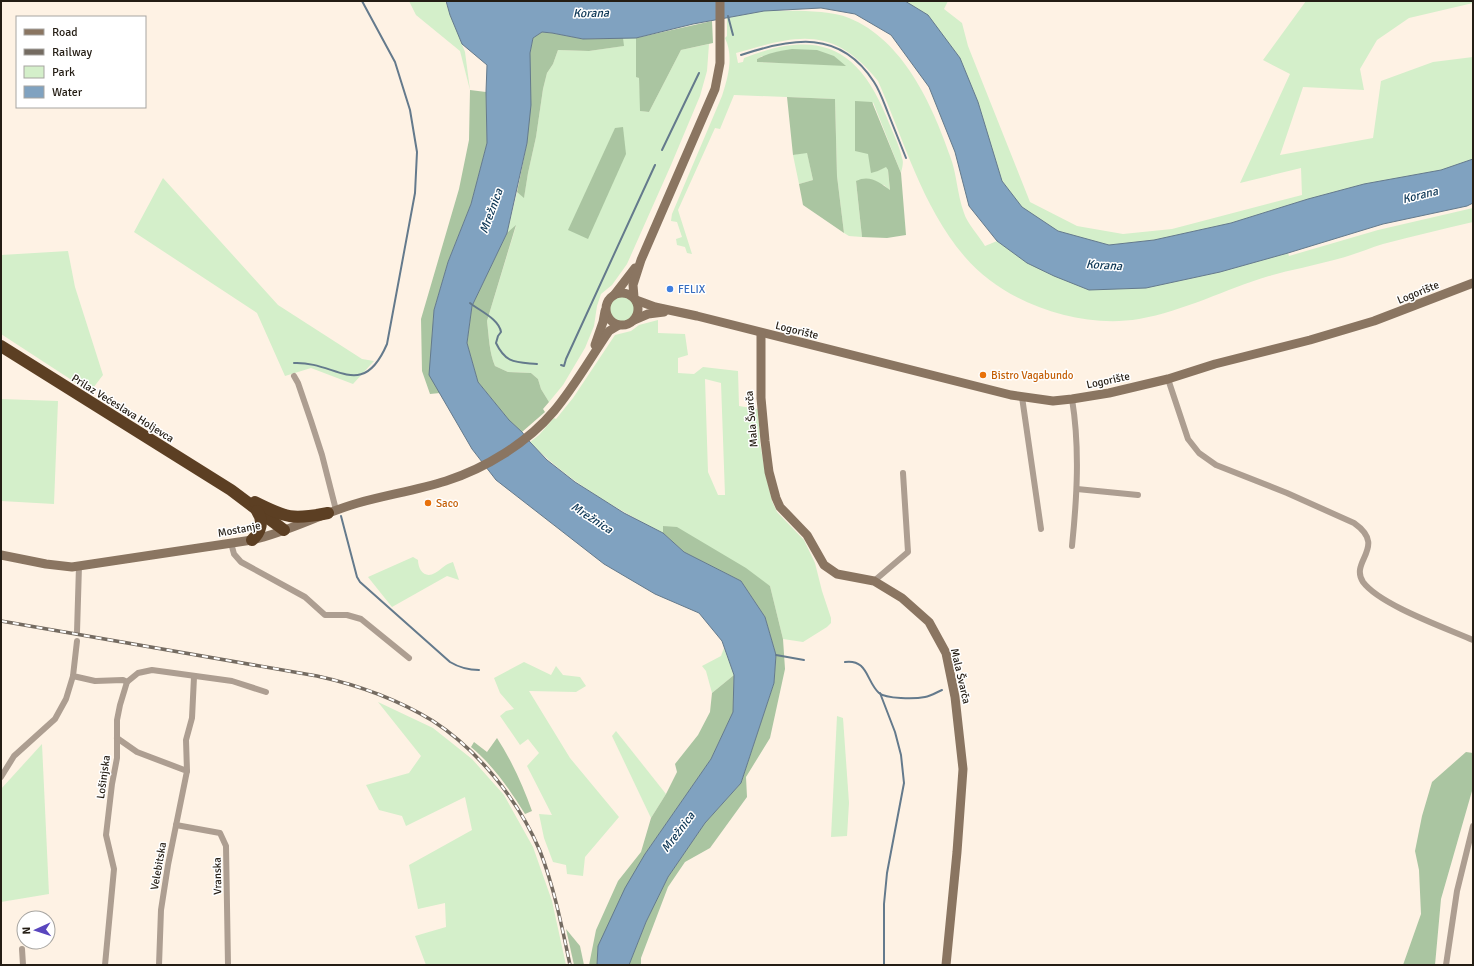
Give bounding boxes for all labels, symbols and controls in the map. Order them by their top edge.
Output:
water label: Korana [573,6,610,21]
legend [16,16,146,108]
text: Road [52,25,78,40]
text: Railway [52,45,92,60]
text: Park [52,65,75,80]
text: Water [52,85,83,100]
water label: Korana [1401,184,1440,207]
water label: Mrežnica [476,186,507,236]
water label: Korana [1085,257,1123,274]
street label: Logorište [1395,278,1441,307]
place label: FELIX [678,283,706,296]
marker: FELIX [665,284,675,294]
street label: Logorište [774,319,820,342]
place label: Bistro Vagabundo [991,369,1074,382]
marker: Bistro Vagabundo [978,370,988,380]
street label: Logorište [1085,370,1131,391]
street label: Prilaz Većeslava Holjevca [69,372,177,445]
street label: Mala Švarča [742,390,760,448]
place label: Saco [436,497,459,510]
marker: Saco [423,498,433,508]
water label: Mrežnica [568,499,616,538]
street label: Mostanje [217,519,262,540]
street label: Mala Švarča [948,647,974,706]
street label: Lošinjska [94,754,113,800]
water label: Mrežnica [658,808,699,856]
street label: Velebitska [148,841,169,891]
street label: Vranska [211,857,224,895]
north arrow [16,910,56,950]
text: N [20,926,33,935]

